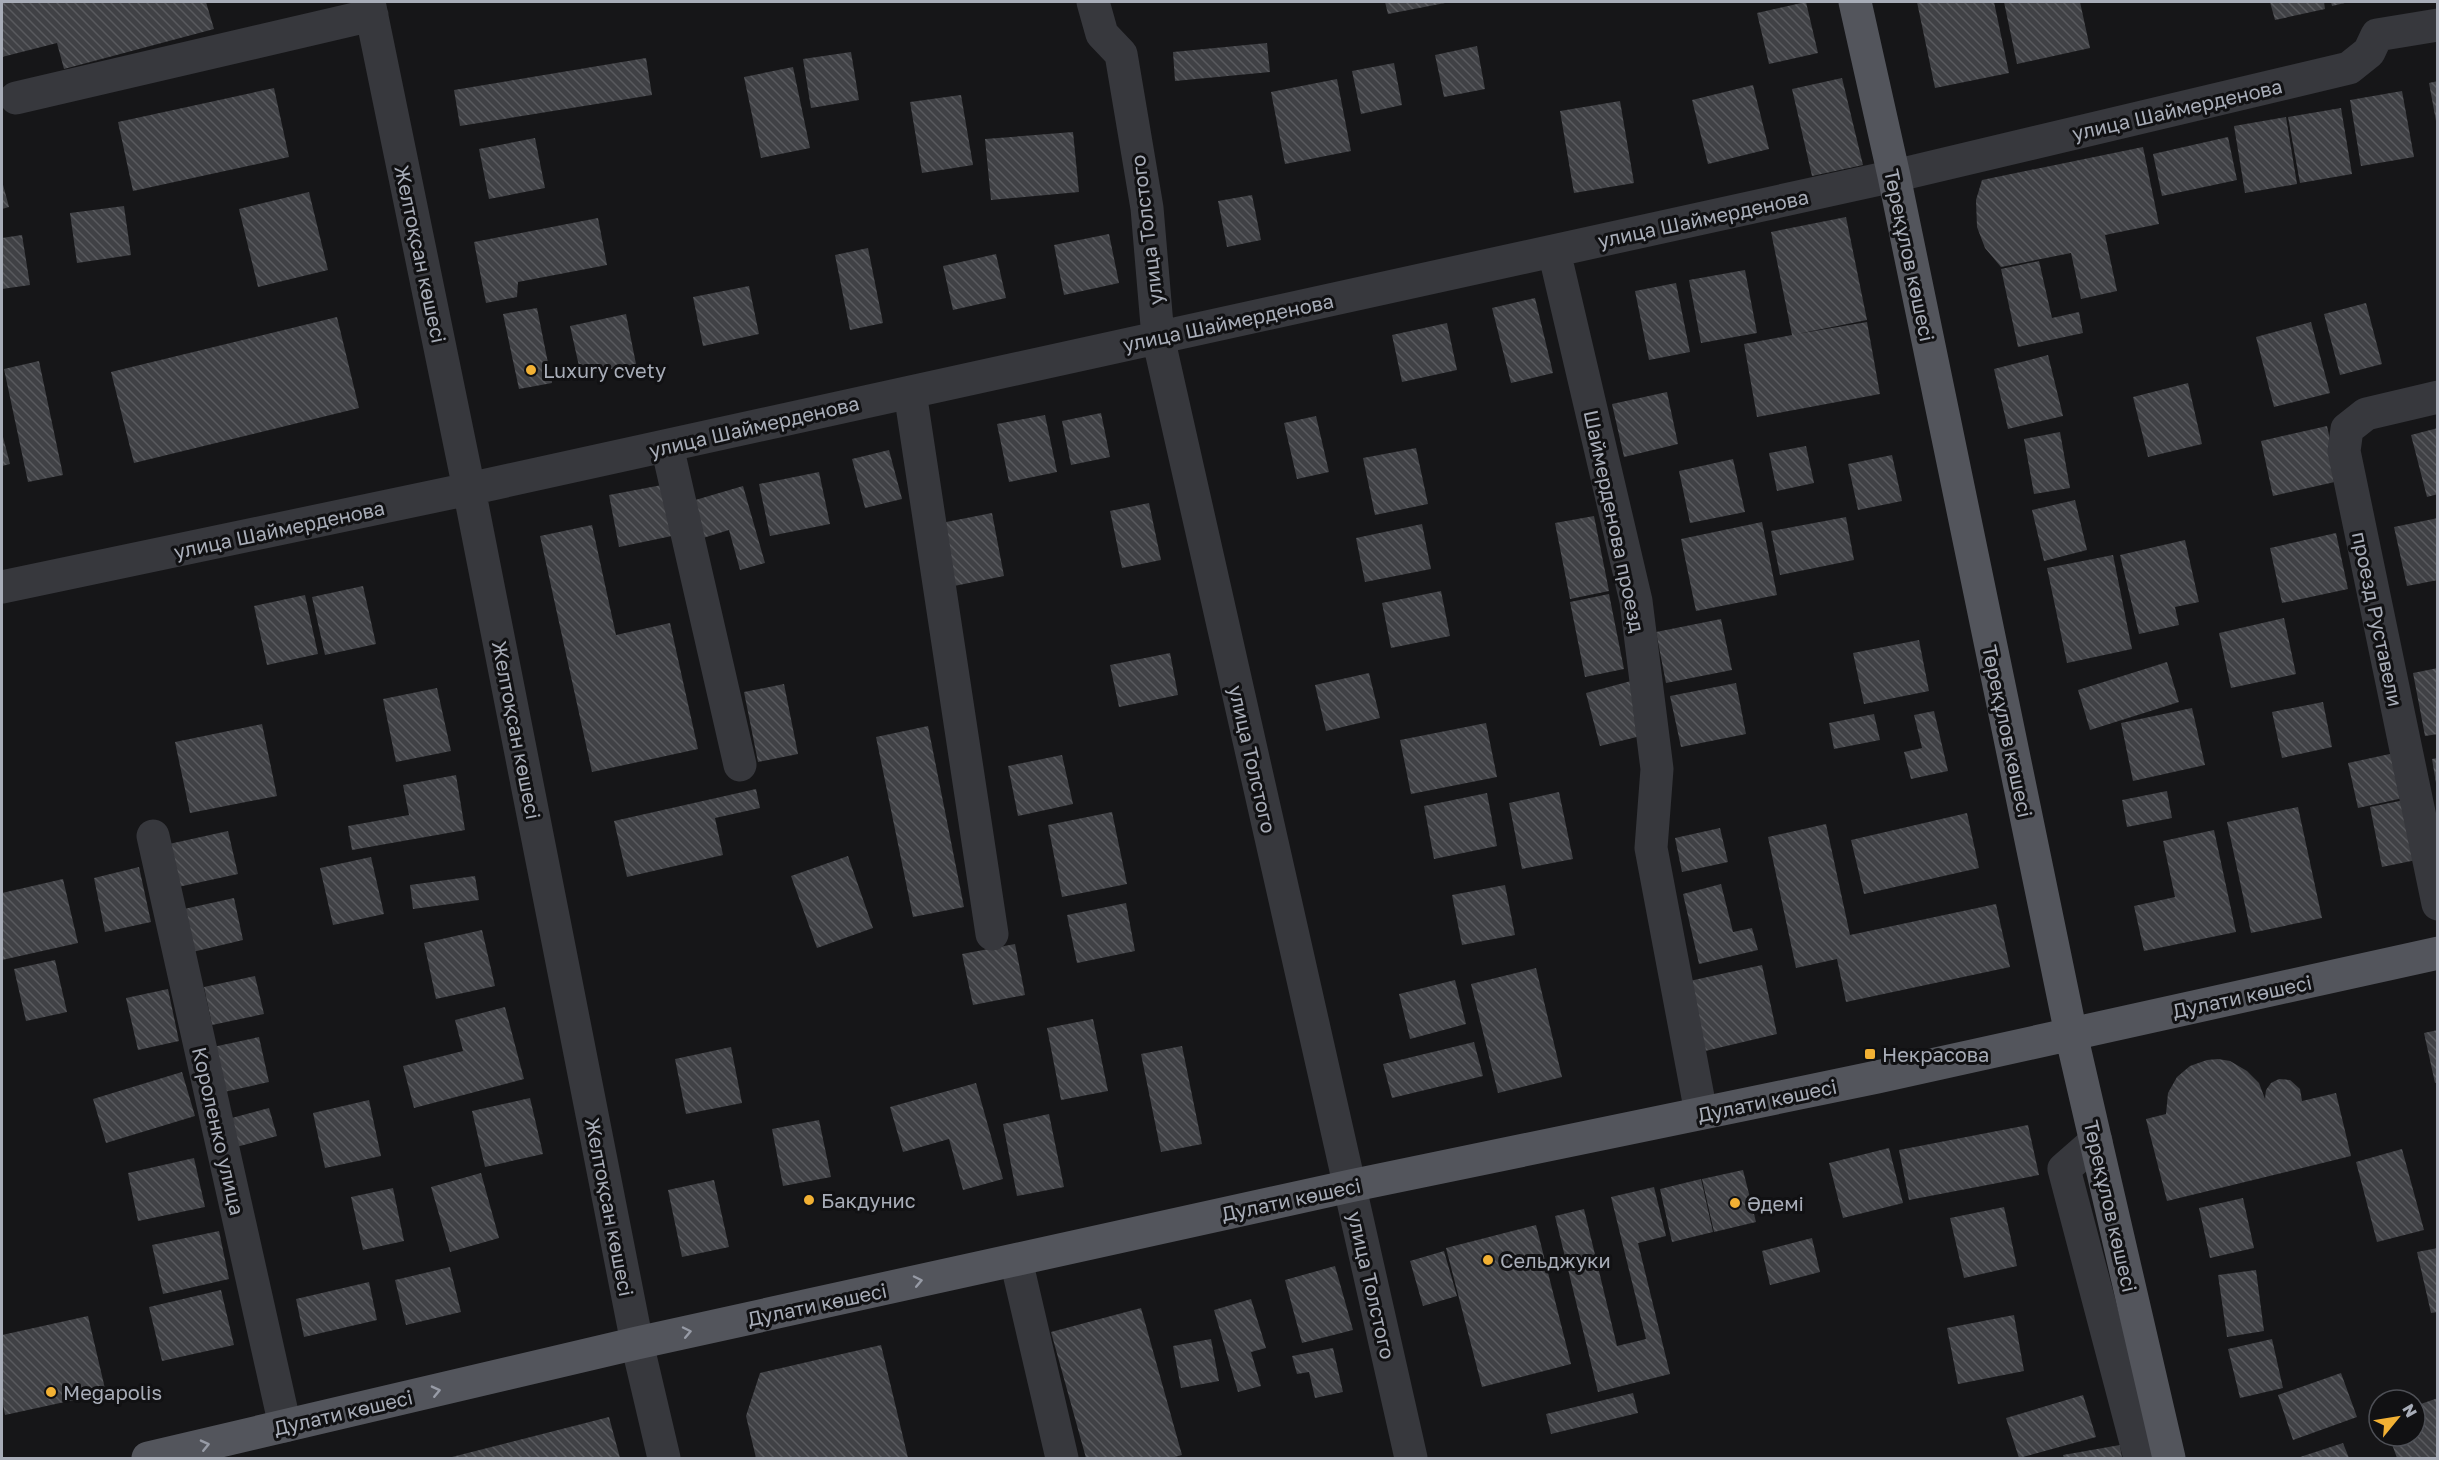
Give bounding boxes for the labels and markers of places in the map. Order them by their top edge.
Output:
place label: Luxury cvety [543,358,666,382]
marker: Luxury cvety [524,363,538,377]
place label: Некрасова [1882,1042,1989,1066]
marker: Некрасова [1863,1047,1877,1061]
place label: Бакдунис [821,1188,916,1212]
place label: Әдемі [1747,1191,1804,1215]
marker: Бакдунис [802,1193,816,1207]
marker: Әдемі [1728,1196,1742,1210]
place label: Сельджуки [1500,1248,1611,1272]
marker: Сельджуки [1481,1253,1495,1267]
place label: Megapolis [63,1380,162,1404]
marker: Megapolis [44,1385,58,1399]

